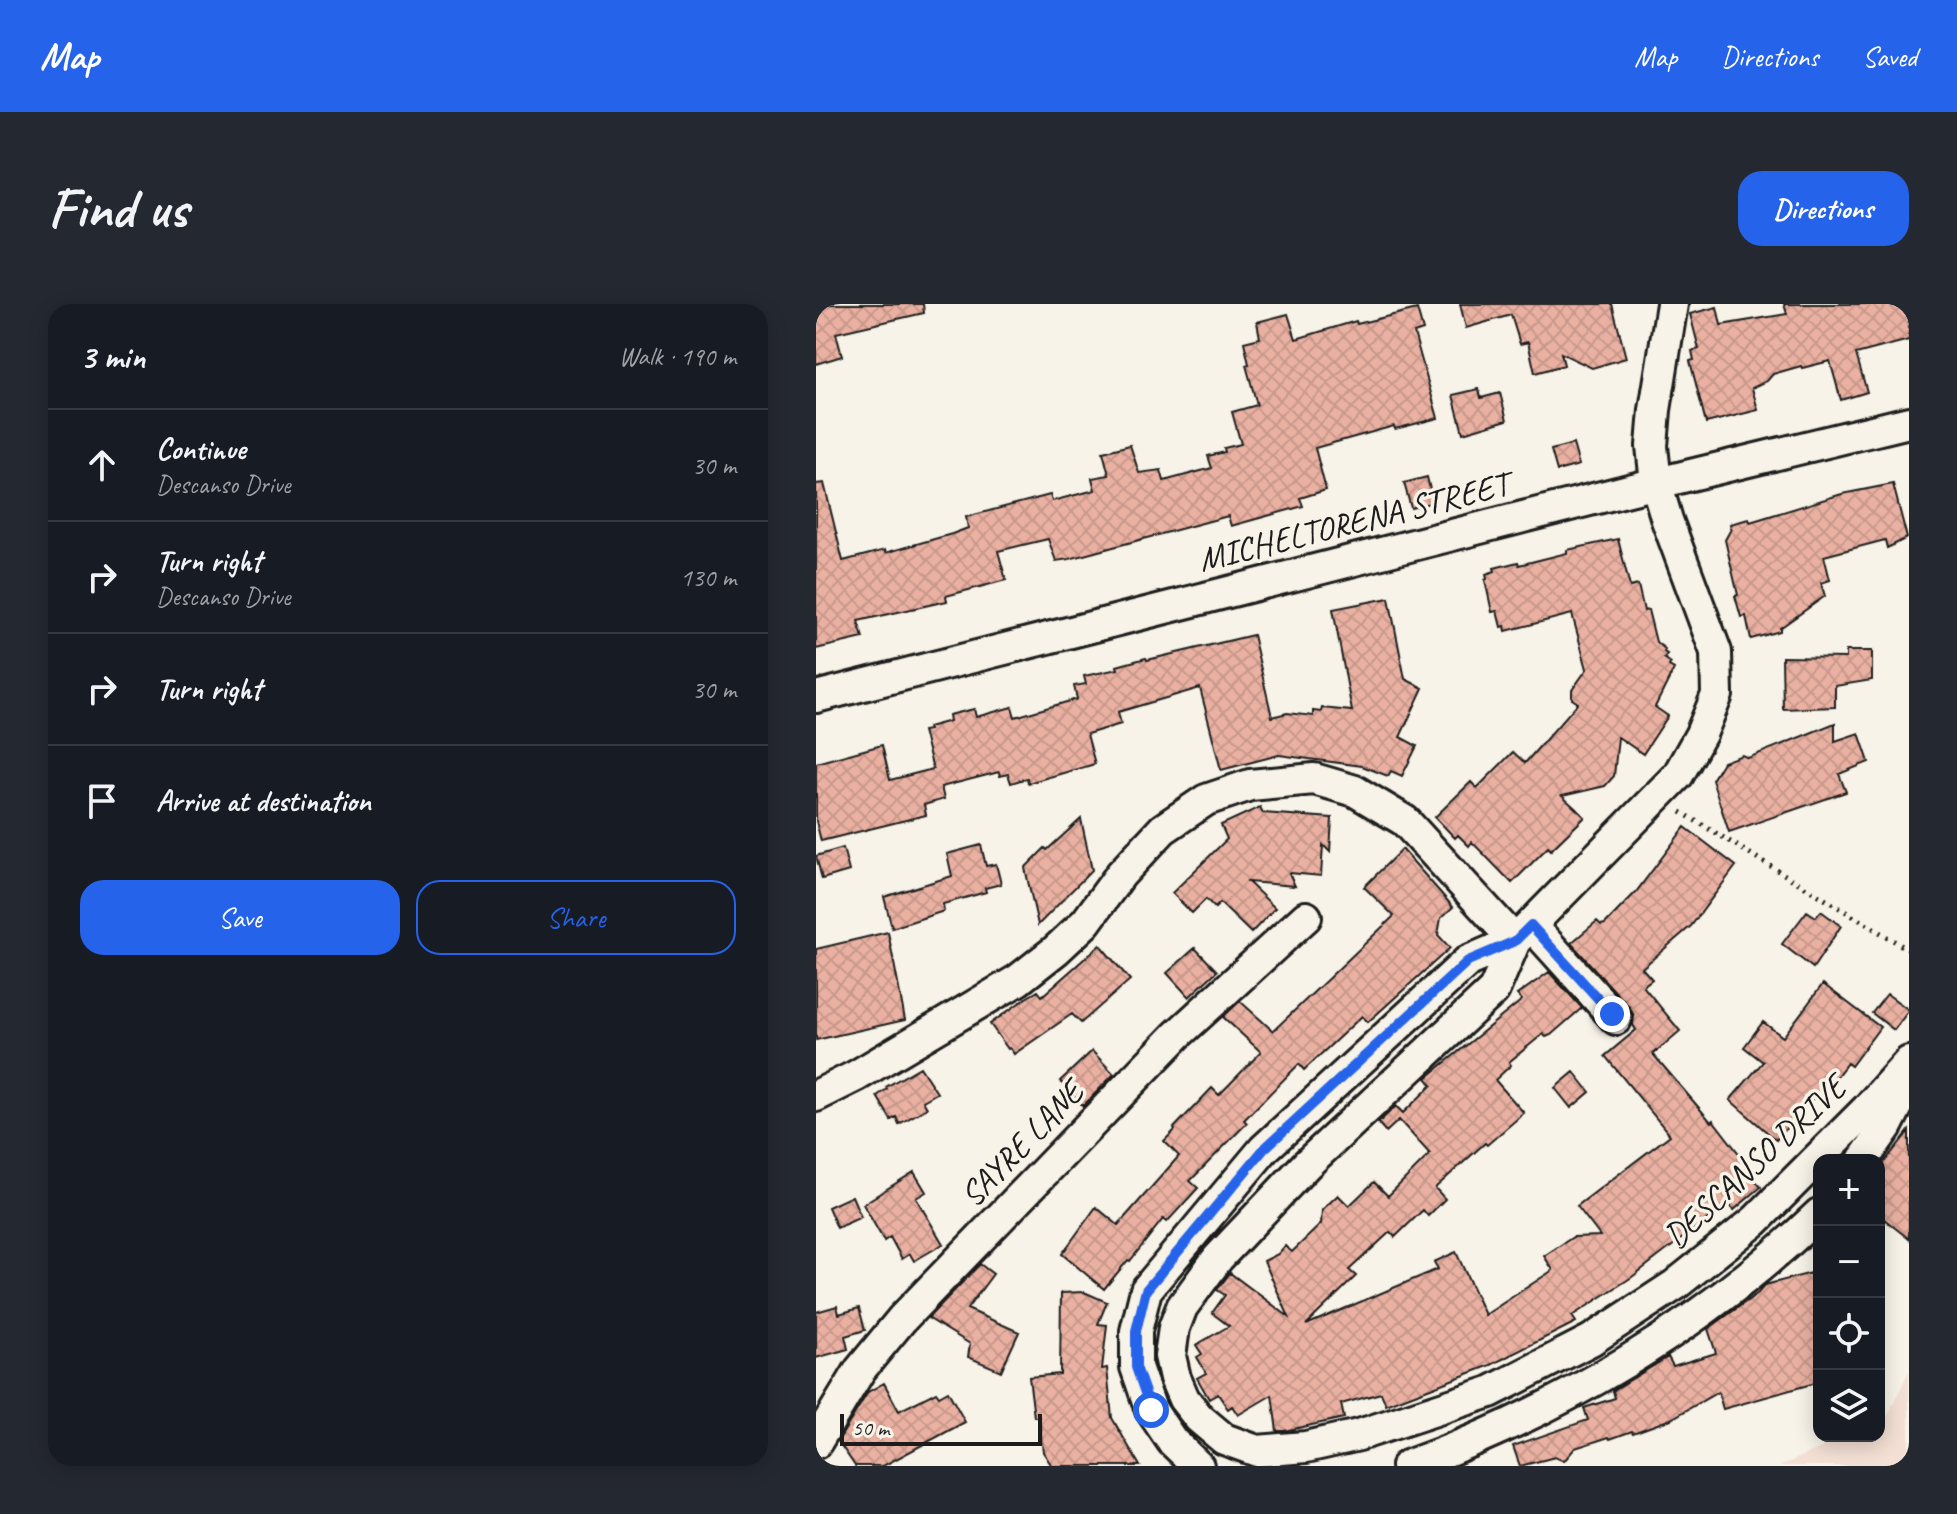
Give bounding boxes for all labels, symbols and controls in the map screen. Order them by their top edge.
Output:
text: Map [40,33,99,80]
text: Map [1634,39,1677,74]
text: Directions [1721,39,1819,74]
text: Saved [1863,39,1917,74]
button: Directions [1738,171,1909,246]
text: Find us [48,173,188,244]
text: 3 min [80,335,145,378]
text: Walk · 190 m [619,340,736,373]
text: Continue [156,430,246,468]
icon: ahead [80,443,124,487]
text: 30 m [692,449,736,482]
street label: MICHELTORENA STREET [1194,460,1521,581]
text: Descanso Drive [156,468,291,501]
text: Turn right [156,542,261,580]
icon: right [80,555,124,599]
text: 130 m [680,561,736,594]
text: Descanso Drive [156,580,291,613]
icon: right [80,667,124,711]
text: Turn right [156,670,261,708]
text: 30 m [692,673,736,706]
icon: arrive [80,779,124,823]
text: Arrive at destination [156,782,371,820]
button: Save [80,880,400,955]
button: Share [416,880,736,955]
route end [1594,996,1630,1032]
street label: DESCANSO DRIVE [1654,1063,1858,1257]
street label: SAYRE LANE [950,1068,1095,1216]
map controls [1813,1154,1885,1442]
button: + [1813,1154,1885,1226]
button: − [1813,1226,1885,1298]
button: locate [1813,1298,1885,1370]
button: layers [1813,1370,1885,1442]
route start [1133,1392,1169,1428]
scale bar [840,1410,1042,1446]
text: 50 m [852,1414,889,1442]

